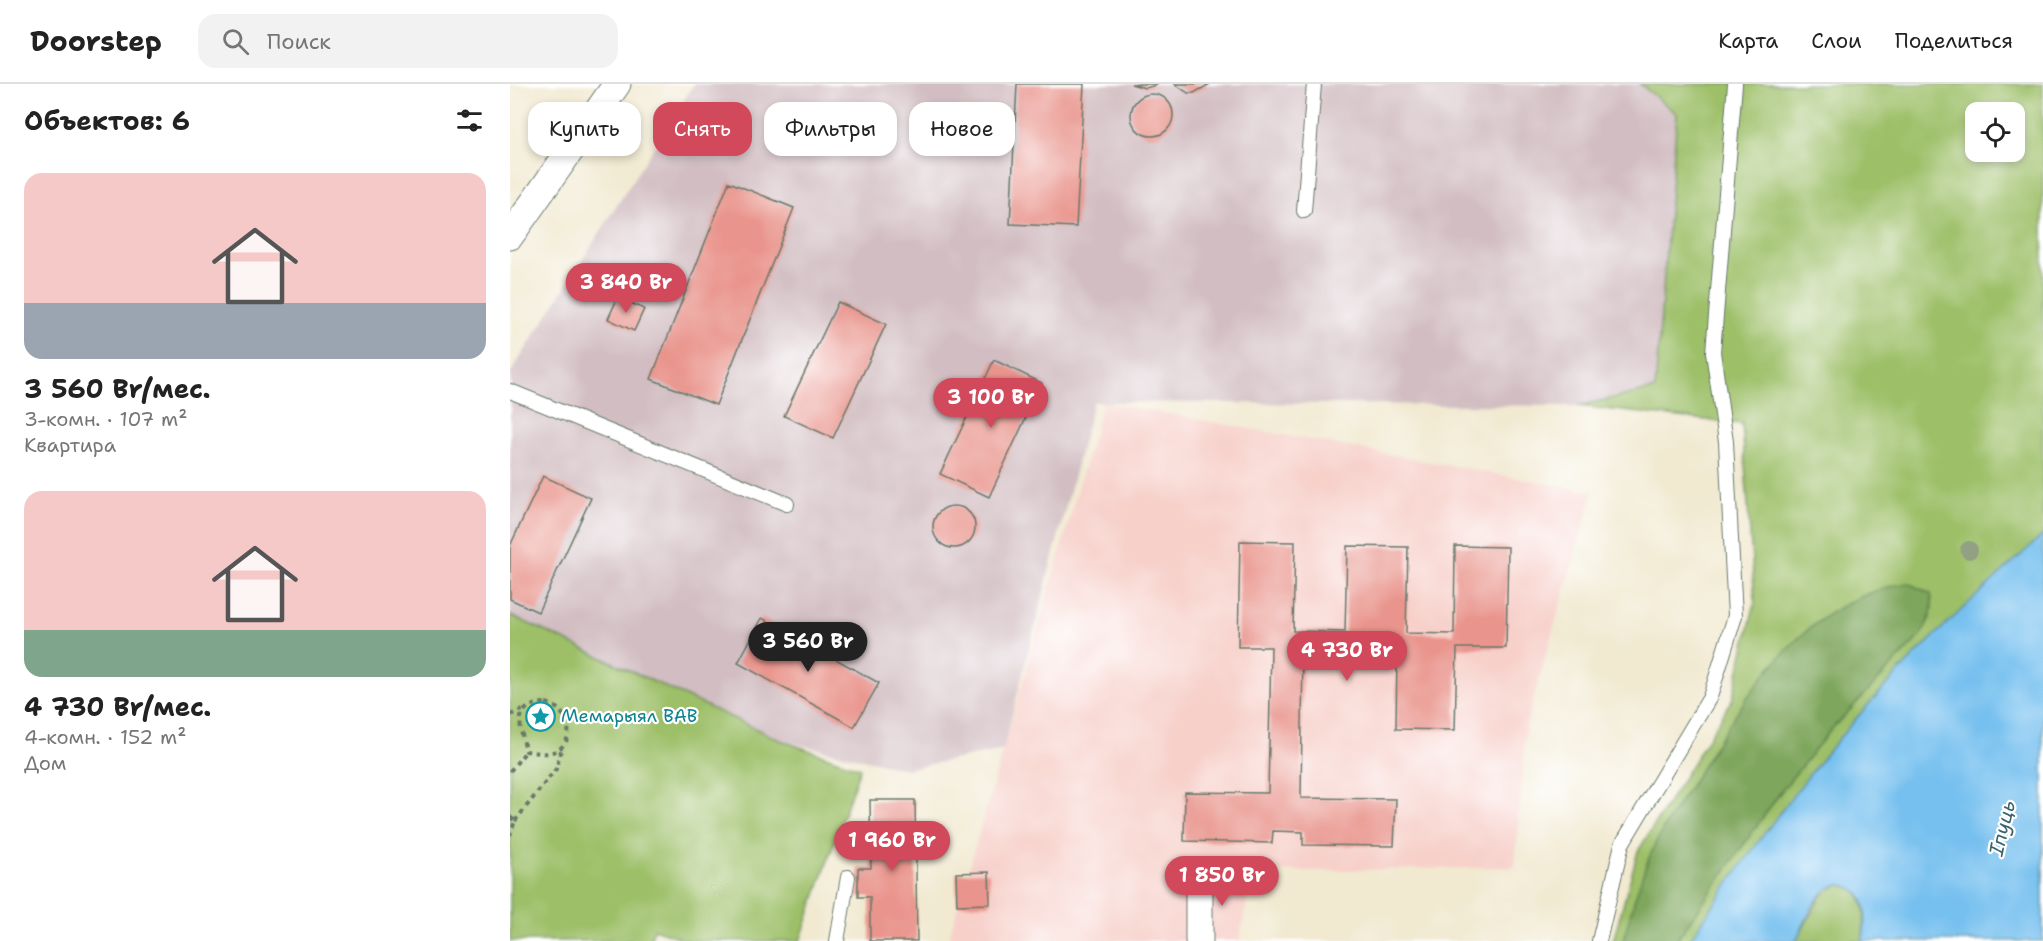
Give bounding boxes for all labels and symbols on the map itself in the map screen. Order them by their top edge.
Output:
pin: 3 840 Br [564,263,688,314]
pin: 3 100 Br [929,378,1053,429]
pin: 3 560 Br [746,622,870,673]
pin: 4 730 Br [1285,631,1409,682]
place icon: Мемарыял ВАВ [524,700,556,732]
place label: Мемарыял ВАВ [561,704,697,728]
water label: Іпуць [1982,798,2021,859]
pin: 1 960 Br [830,821,954,872]
pin: 1 850 Br [1160,856,1284,907]

